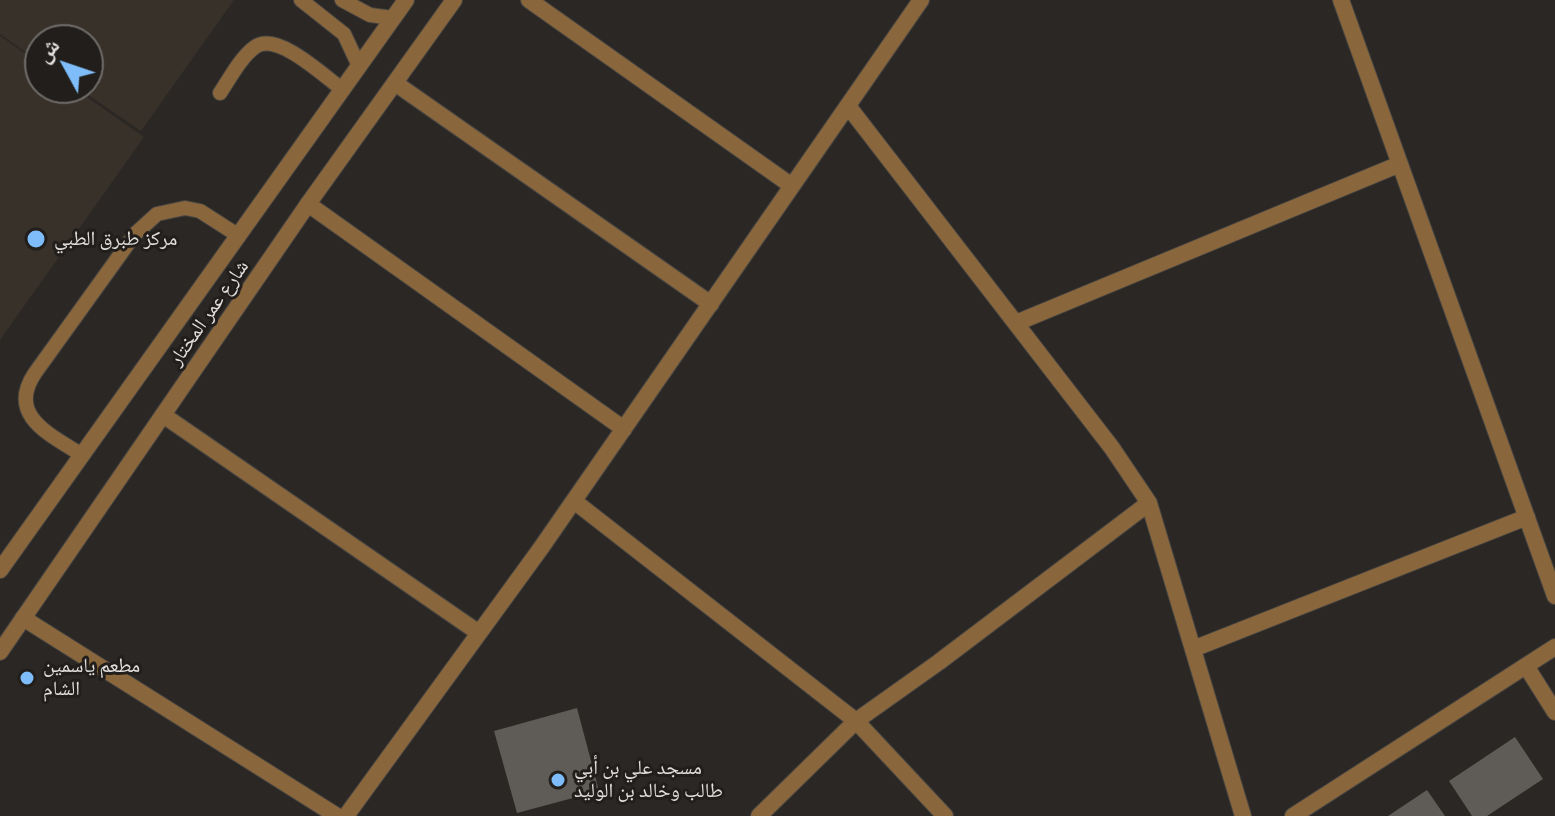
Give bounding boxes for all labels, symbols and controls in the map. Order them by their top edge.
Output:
north arrow [24,24,104,104]
text: ش [29,32,65,68]
place label: مركز طبرق الطبي [54,227,177,251]
marker: مركز طبرق الطبي [25,228,47,250]
street label: شارع عمر المختار [164,256,254,370]
place label: مطعم ياسمين الشام [43,654,140,701]
marker: مطعم ياسمين الشام [18,669,36,687]
place label: مسجد علي بن أبي طالب وخالد بن الوليد [574,756,723,803]
marker: مسجد علي بن أبي طالب وخالد بن الوليد [549,771,567,789]

